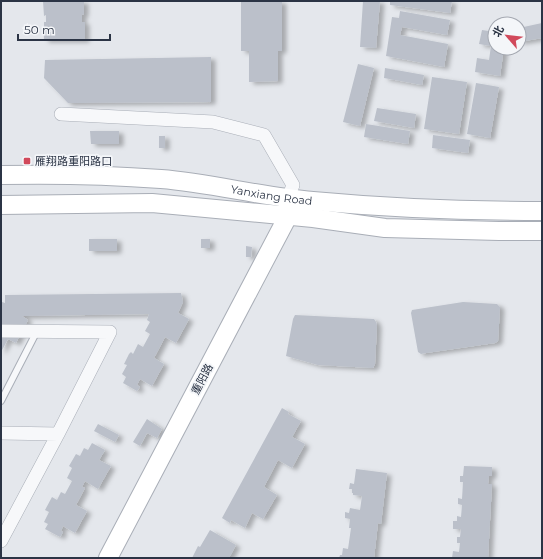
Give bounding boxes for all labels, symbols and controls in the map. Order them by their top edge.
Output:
scale bar [18,16,110,42]
north arrow [487,16,527,56]
text: 50 m [24,22,55,37]
text: 北 [489,23,507,39]
place label: 雁翔路重阳路口 [35,154,112,168]
marker: 雁翔路重阳路口 [22,156,32,166]
street label: Yanxiang Road [230,182,313,208]
street label: 重阳路 [188,361,216,397]

